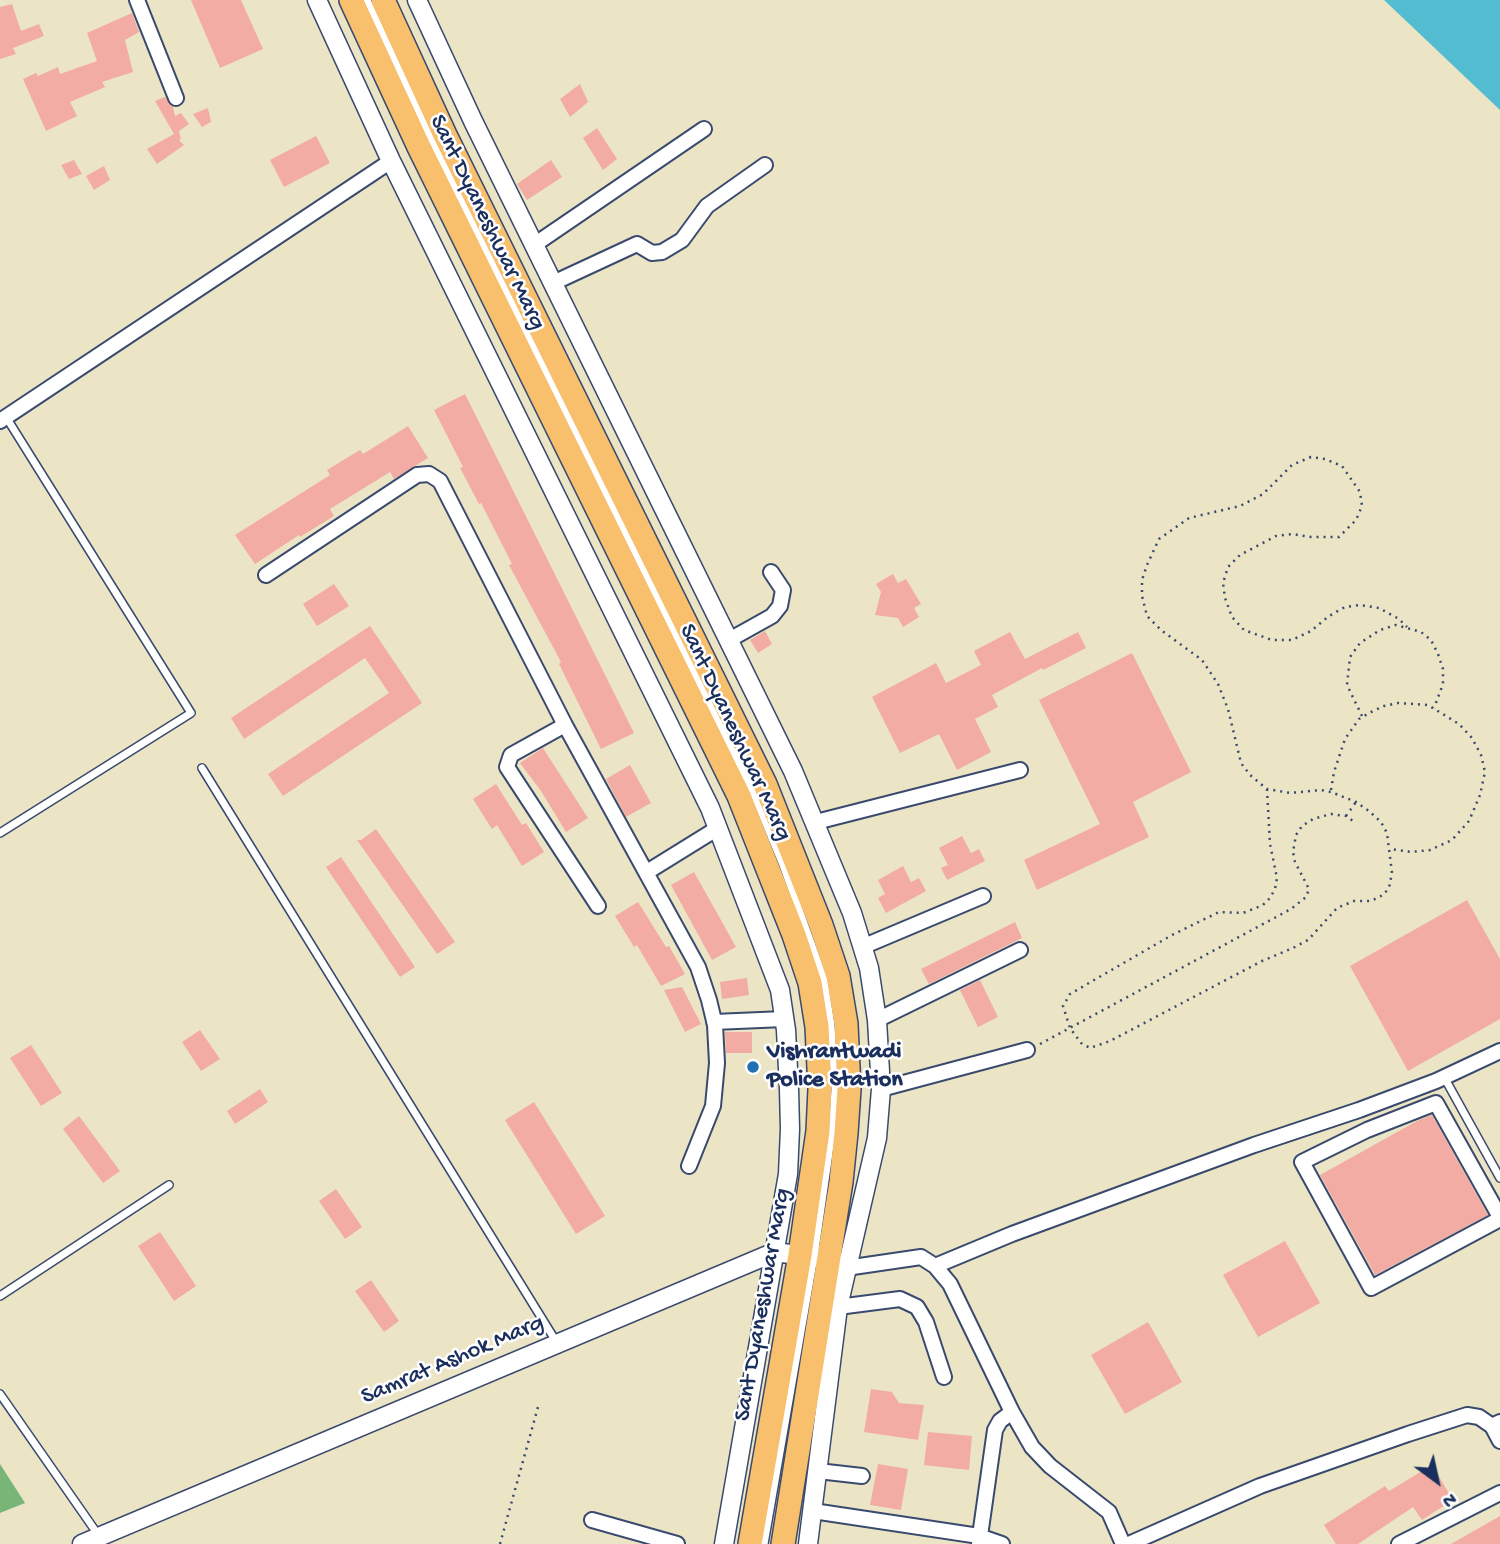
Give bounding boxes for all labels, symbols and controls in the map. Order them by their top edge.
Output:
street label: Sant Dyaneshwar Marg [421,111,551,335]
street label: Sant Dyaneshwar Marg [671,620,797,846]
place label: Vishrantwadi Police Station [767,1039,903,1095]
marker: Vishrantwadi Police Station [745,1059,761,1075]
street label: Sant Dyaneshwar Marg [729,1186,799,1424]
street label: Samrat Ashok Marg [357,1310,549,1412]
north arrow [1402,1446,1472,1516]
text: N [1437,1486,1460,1512]

